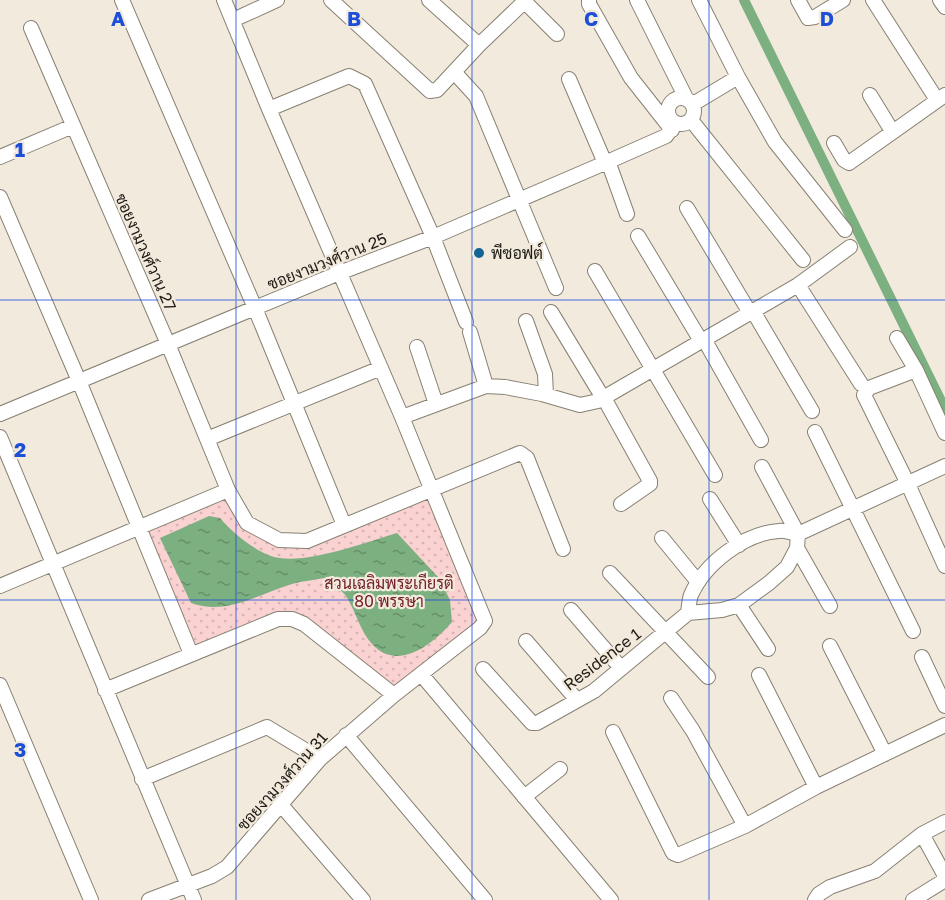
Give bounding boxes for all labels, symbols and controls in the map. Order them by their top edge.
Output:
text: A [111,6,125,30]
text: B [347,6,361,30]
text: C [584,6,598,30]
text: D [820,6,834,30]
text: 1 [15,137,25,161]
street label: ซอยงามวงศ์วาน 27 [111,189,183,314]
street label: ซอยงามวงศ์วาน 25 [264,226,390,294]
place label: พีซอฟต์ [491,241,543,263]
marker: พีซอฟต์ [472,246,486,260]
text: 2 [14,437,26,461]
park label: สวนเฉลิมพระเกียรติ 80 พรรษา [324,572,454,611]
street label: Residence 1 [559,623,645,695]
street label: ซอยงามวงศ์วาน 31 [231,726,332,834]
text: 3 [14,737,26,761]

